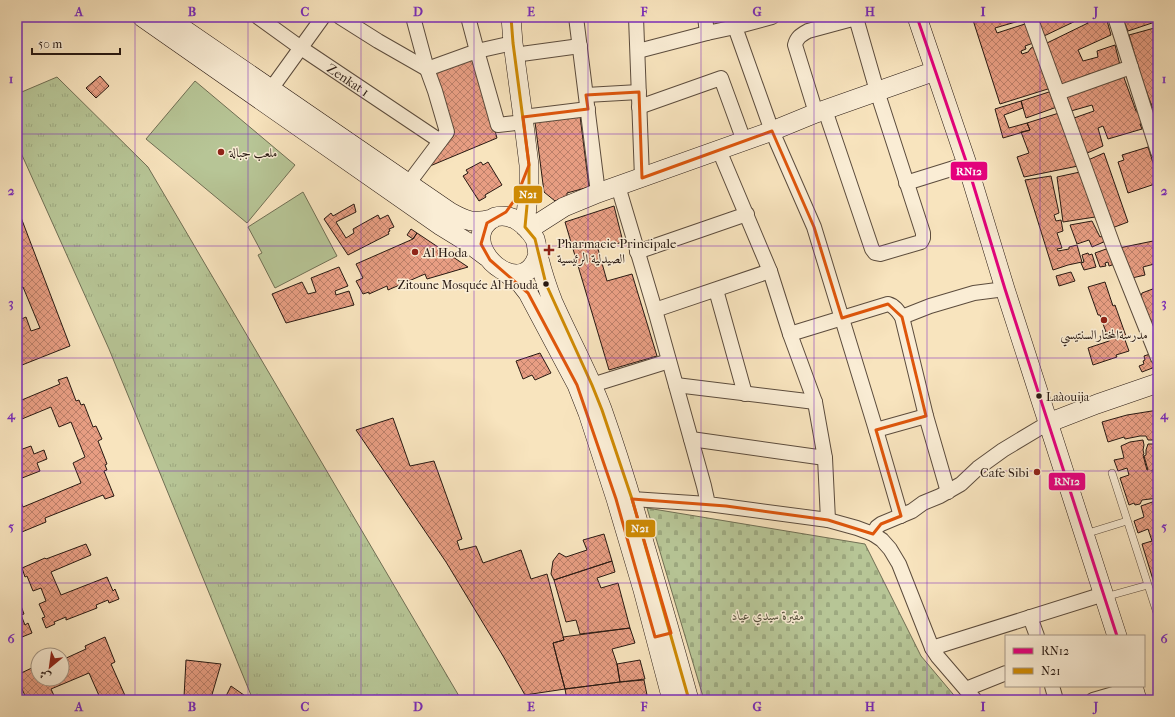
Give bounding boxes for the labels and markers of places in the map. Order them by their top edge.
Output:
place label: ملعب جبالة [228,145,277,162]
marker: ملعب جبالة [216,147,226,157]
place label: Pharmacie Principale الصيدلية الرئيسية [557,236,677,267]
place label: Al Hoda [422,245,469,260]
marker: Pharmacie Principale الصيدلية الرئيسية [544,245,554,255]
marker: Al Hoda [410,247,420,257]
place label: Zitoune Mosquée Al Houda [397,278,538,292]
marker: Zitoune Mosquée Al Houda [541,279,551,289]
marker: مدرسةالمختارالسنتيسي [1099,315,1109,325]
place label: مدرسةالمختارالسنتيسي [1060,327,1148,347]
place label: Laàouija [1046,390,1090,404]
marker: Laàouija [1034,391,1044,401]
place label: Cafe Sibi [980,465,1029,480]
marker: Cafe Sibi [1032,467,1042,477]

